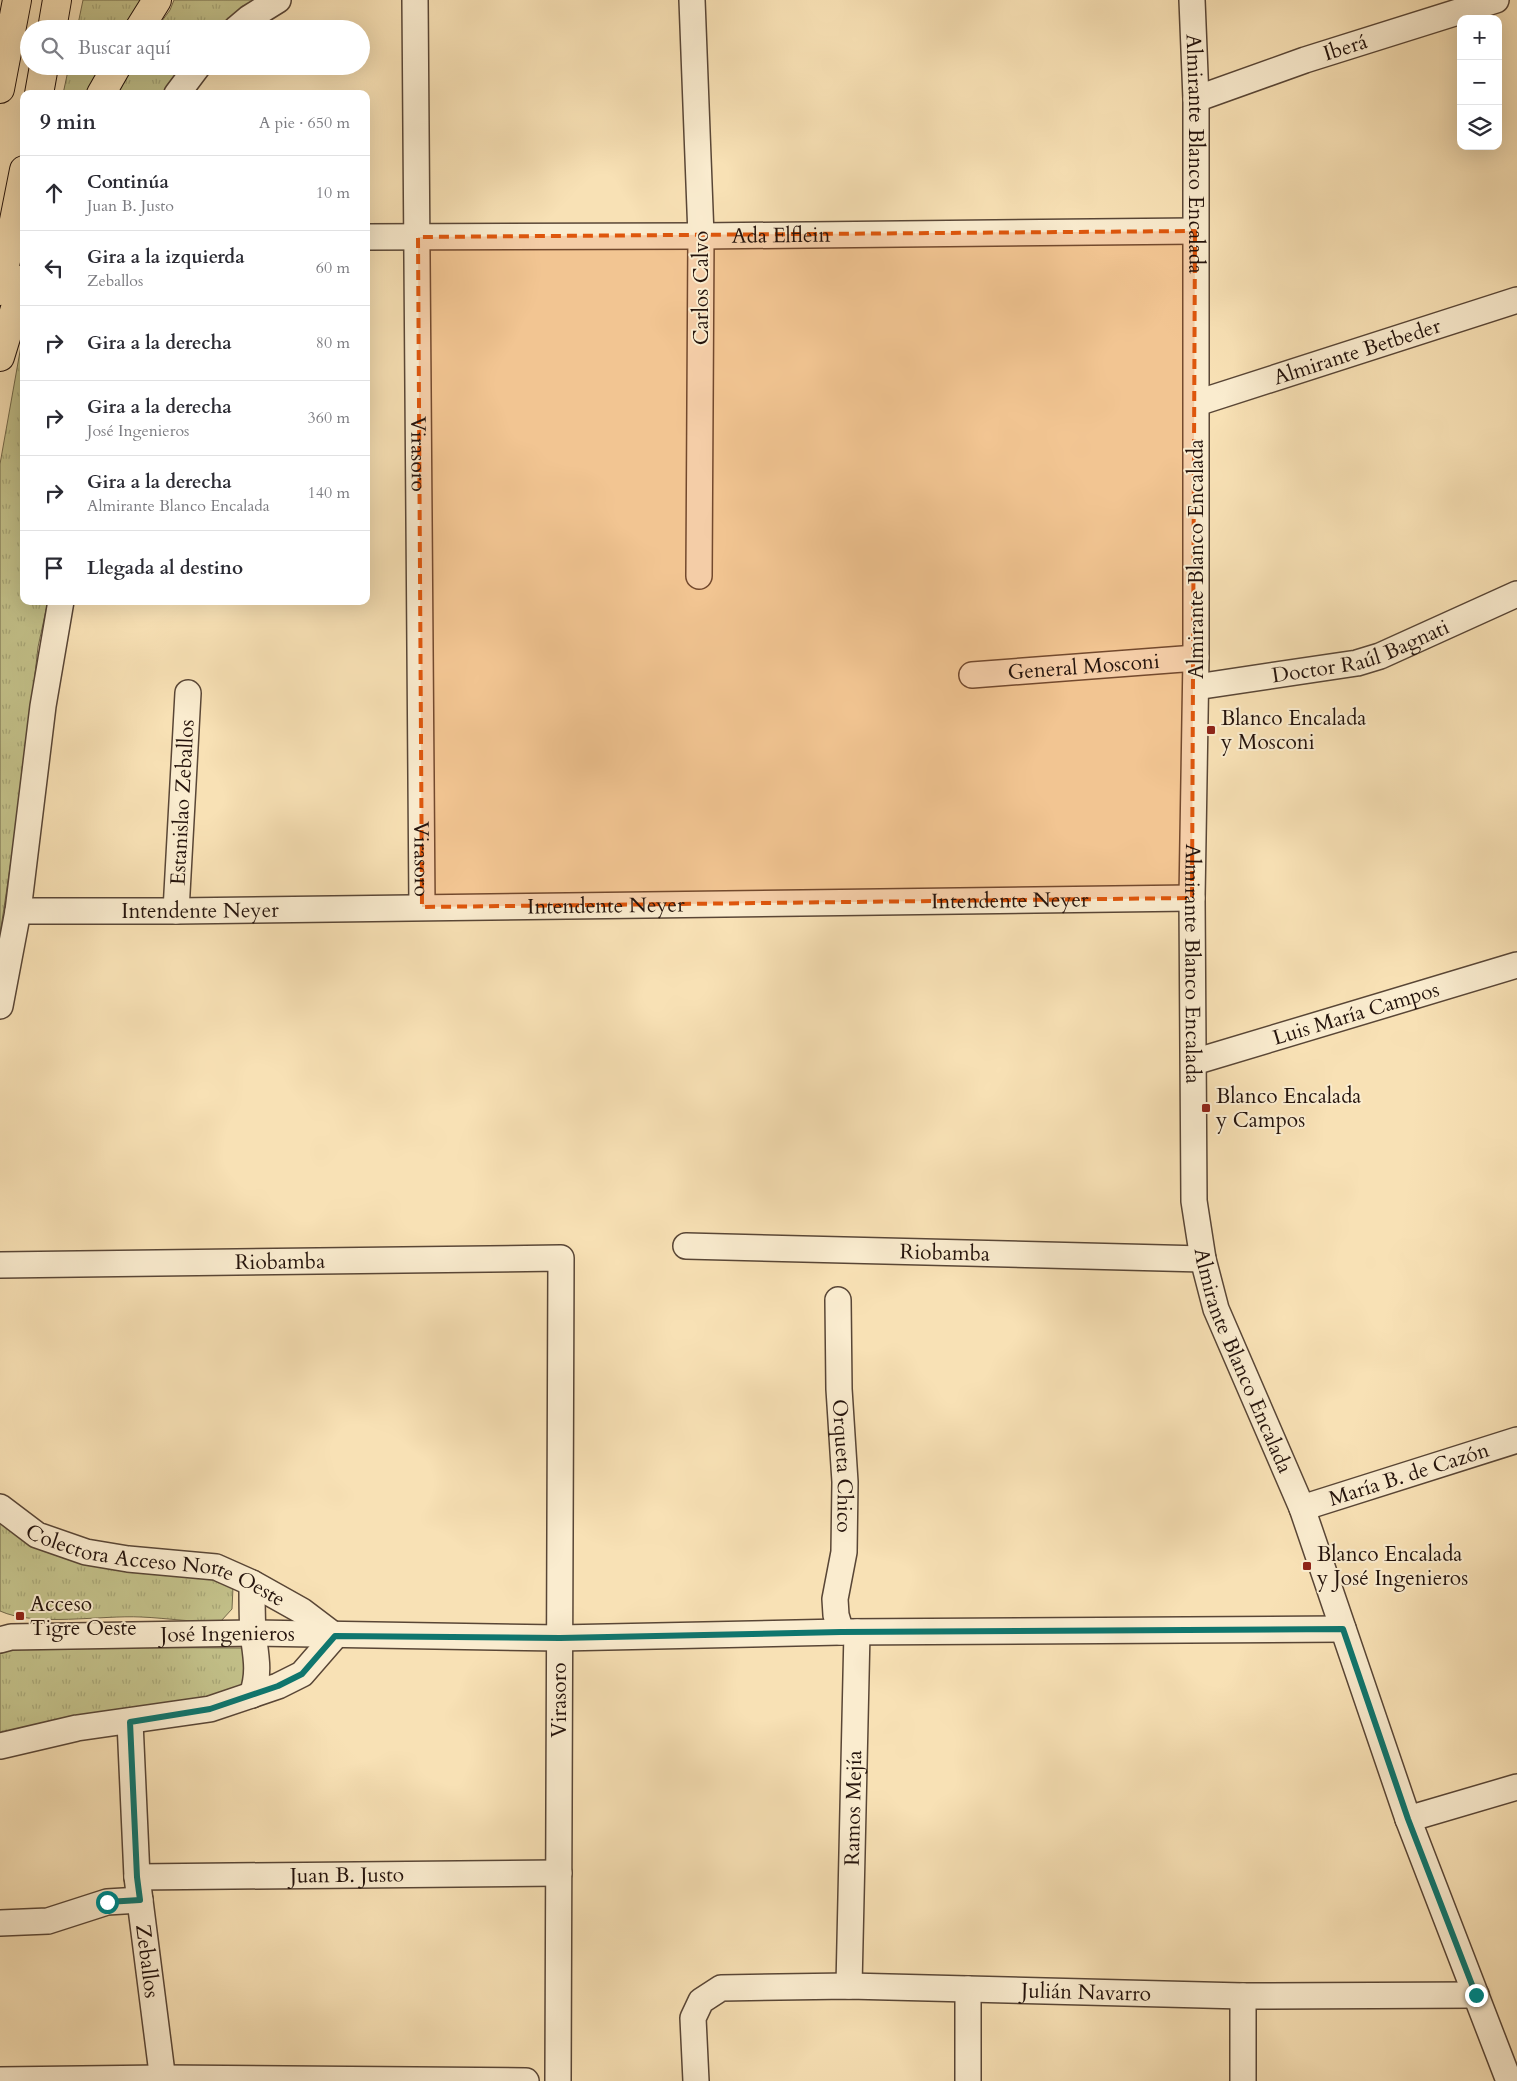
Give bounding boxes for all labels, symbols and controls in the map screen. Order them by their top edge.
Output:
map controls [1457,15,1502,150]
button: + [1457,15,1502,60]
search box [20,20,370,75]
street label: Iberá [1320,27,1371,68]
street label: Almirante Blanco Encalada [1179,33,1211,274]
icon: search [38,34,66,62]
text: Buscar aquí [78,35,171,61]
button: − [1457,60,1502,105]
button: layers [1457,105,1502,150]
text: 9 min [40,108,96,137]
text: A pie · 650 m [259,112,350,134]
text: Continúa [87,169,169,195]
icon: ahead [40,179,68,207]
text: 10 m [316,182,350,204]
text: Juan B. Justo [87,195,174,217]
street label: Ada Elflein [732,220,830,250]
street label: Carlos Calvo [687,231,716,345]
text: Gira a la izquierda [87,244,245,270]
icon: left [40,254,68,282]
text: 60 m [316,257,350,279]
text: Zeballos [87,270,143,292]
street label: Almirante Betbeder [1270,311,1445,392]
icon: right [40,329,68,357]
text: Gira a la derecha [87,330,232,356]
text: 80 m [316,332,350,354]
text: Gira a la derecha [87,394,232,420]
icon: right [40,404,68,432]
text: 360 m [308,407,350,429]
street label: Virasoro [404,416,433,492]
text: José Ingenieros [87,420,189,442]
street label: Almirante Blanco Encalada [1182,439,1211,679]
text: Gira a la derecha [87,469,232,495]
icon: right [40,479,68,507]
text: 140 m [308,482,350,504]
text: Almirante Blanco Encalada [87,495,270,517]
icon: arrive [40,554,68,582]
text: Llegada al destino [87,555,243,581]
street label: Doctor Raúl Bagnati [1270,612,1454,690]
street label: General Mosconi [1007,646,1161,687]
place label: Blanco Encalada y Mosconi [1220,704,1366,757]
street label: Estanislao Zeballos [163,719,201,886]
marker: Blanco Encalada y Mosconi [1205,724,1217,736]
street label: Virasoro [407,821,436,897]
street label: Almirante Blanco Encalada [1177,844,1208,1084]
street label: Intendente Neyer [931,885,1089,916]
street label: Intendente Neyer [527,890,685,921]
street label: Intendente Neyer [121,895,279,926]
street label: Luis María Campos [1269,975,1443,1052]
place label: Blanco Encalada y Campos [1215,1082,1361,1135]
marker: Blanco Encalada y Campos [1200,1102,1212,1114]
street label: Riobamba [899,1237,990,1268]
street label: Riobamba [235,1246,325,1277]
street label: Almirante Blanco Encalada [1187,1246,1300,1478]
street label: Orqueta Chico [825,1398,860,1533]
street label: María B. de Cazón [1325,1435,1493,1513]
street label: Colectora Acceso Norte Oeste [19,1517,291,1613]
place label: Blanco Encalada y José Ingenieros [1316,1540,1468,1593]
marker: Blanco Encalada y José Ingenieros [1301,1560,1313,1572]
place label: Acceso Tigre Oeste [30,1590,137,1643]
marker: Acceso Tigre Oeste [14,1610,26,1622]
street label: José Ingenieros [157,1618,295,1649]
street label: Virasoro [545,1662,574,1738]
street label: Ramos Mejía [837,1750,869,1866]
street label: Juan B. Justo [287,1860,404,1890]
route start [96,1891,119,1914]
street label: Zeballos [129,1923,167,2000]
street label: Julián Navarro [1018,1976,1152,2008]
route end [1465,1984,1488,2007]

